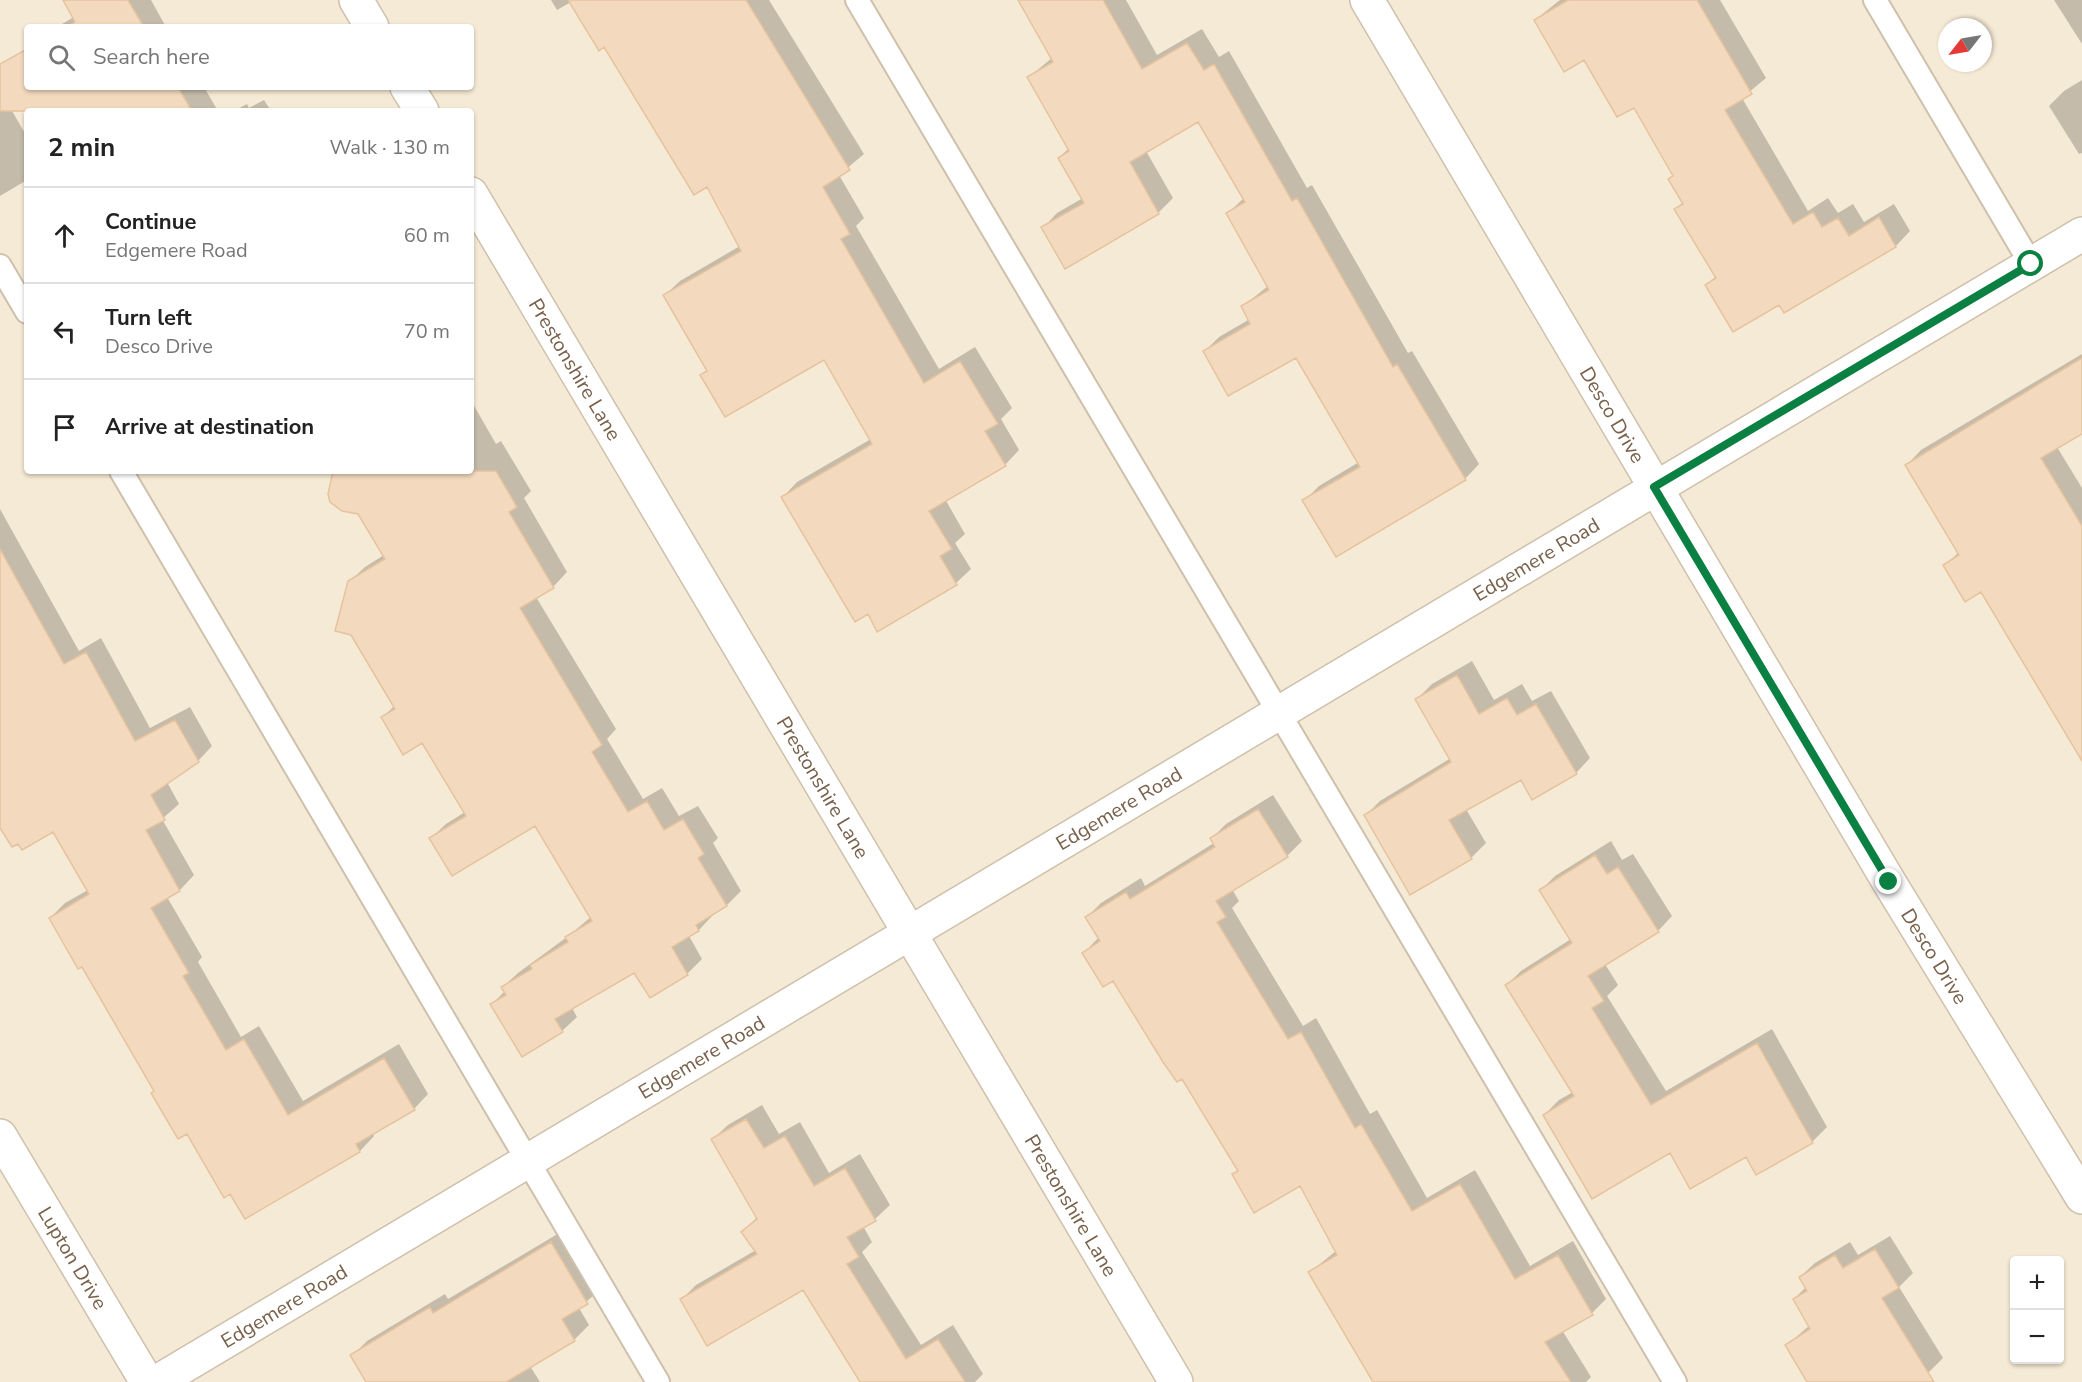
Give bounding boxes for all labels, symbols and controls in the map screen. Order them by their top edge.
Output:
north arrow [1938,18,1992,72]
search box [24,24,474,90]
icon: search [45,41,78,74]
text: Search here [93,42,210,72]
text: 2 min [48,130,115,165]
text: Walk · 130 m [330,134,450,161]
text: Continue [105,207,196,237]
icon: ahead [48,219,81,252]
text: 60 m [404,222,450,249]
text: Edgemere Road [105,237,248,264]
route start [2017,250,2043,276]
street label: Prestonshire Lane [522,294,627,446]
text: Turn left [105,303,192,333]
icon: left [48,315,81,348]
text: 70 m [404,318,450,345]
text: Desco Drive [105,333,213,360]
street label: Desco Drive [1573,362,1651,468]
icon: arrive [48,411,81,444]
text: Arrive at destination [105,412,314,442]
street label: Edgemere Road [1468,512,1605,608]
street label: Prestonshire Lane [770,711,875,864]
street label: Edgemere Road [1051,761,1187,857]
route end [1875,868,1901,894]
street label: Desco Drive [1894,903,1974,1010]
street label: Edgemere Road [634,1010,770,1106]
street label: Prestonshire Lane [1018,1129,1123,1282]
street label: Lupton Drive [31,1202,114,1315]
map controls [2010,1256,2064,1364]
button: + [2010,1256,2064,1310]
street label: Edgemere Road [216,1258,353,1355]
button: − [2010,1310,2064,1364]

